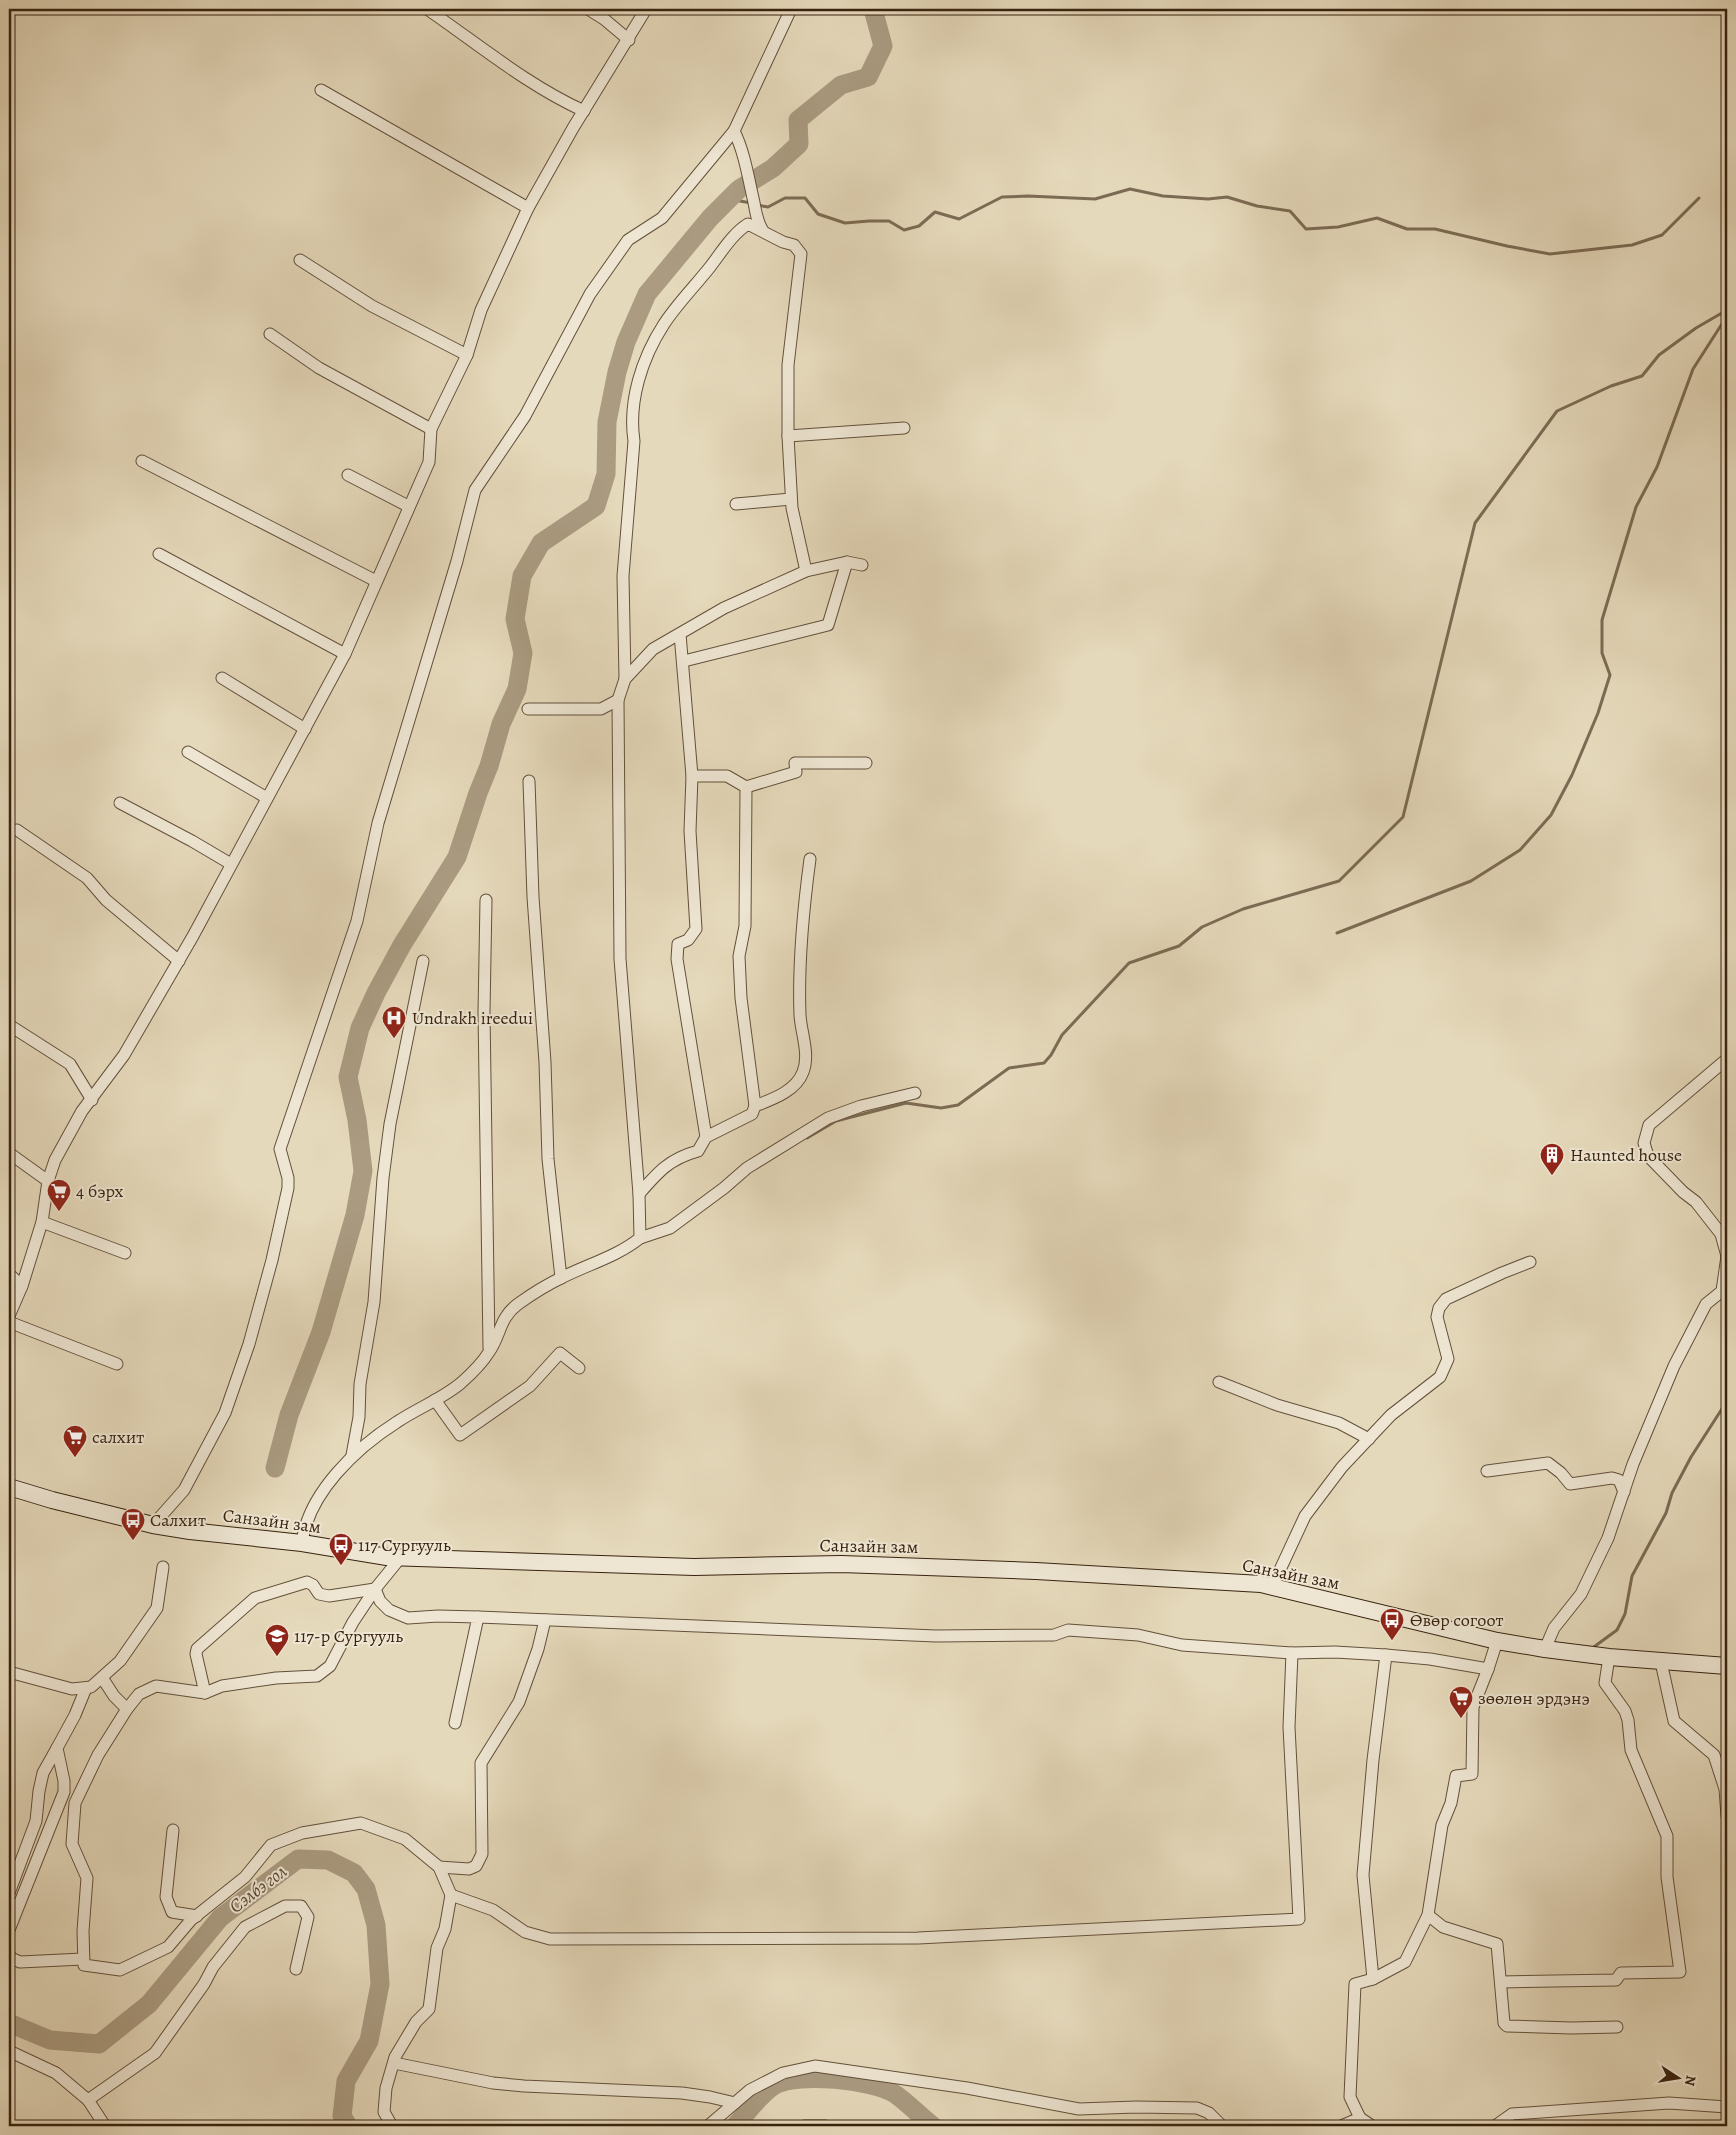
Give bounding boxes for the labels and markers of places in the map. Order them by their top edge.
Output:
hospital icon: Undrakh ireedui [381,1005,407,1039]
place label: Undrakh ireedui [412,1006,533,1030]
building icon: Haunted house [1539,1142,1565,1176]
place label: Haunted house [1570,1143,1682,1167]
supermarket icon: 4 бэрх [46,1178,72,1212]
place label: 4 бэрх [76,1179,124,1203]
supermarket icon: салхит [62,1424,88,1458]
place label: салхит [92,1425,144,1449]
bus stop icon: Салхит [120,1507,146,1541]
place label: Салхит [150,1508,206,1532]
bus stop icon: 117 Сургууль [328,1532,354,1566]
place label: 117 Сургууль [358,1533,451,1557]
bus stop icon: Өвөр согоот [1379,1607,1405,1641]
place label: Өвөр согоот [1410,1608,1504,1632]
school or university icon: 117-р Сургууль [264,1623,290,1657]
place label: 117-р Сургууль [294,1624,403,1648]
supermarket icon: зөөлөн эрдэнэ [1448,1685,1474,1719]
place label: зөөлөн эрдэнэ [1478,1686,1590,1710]

